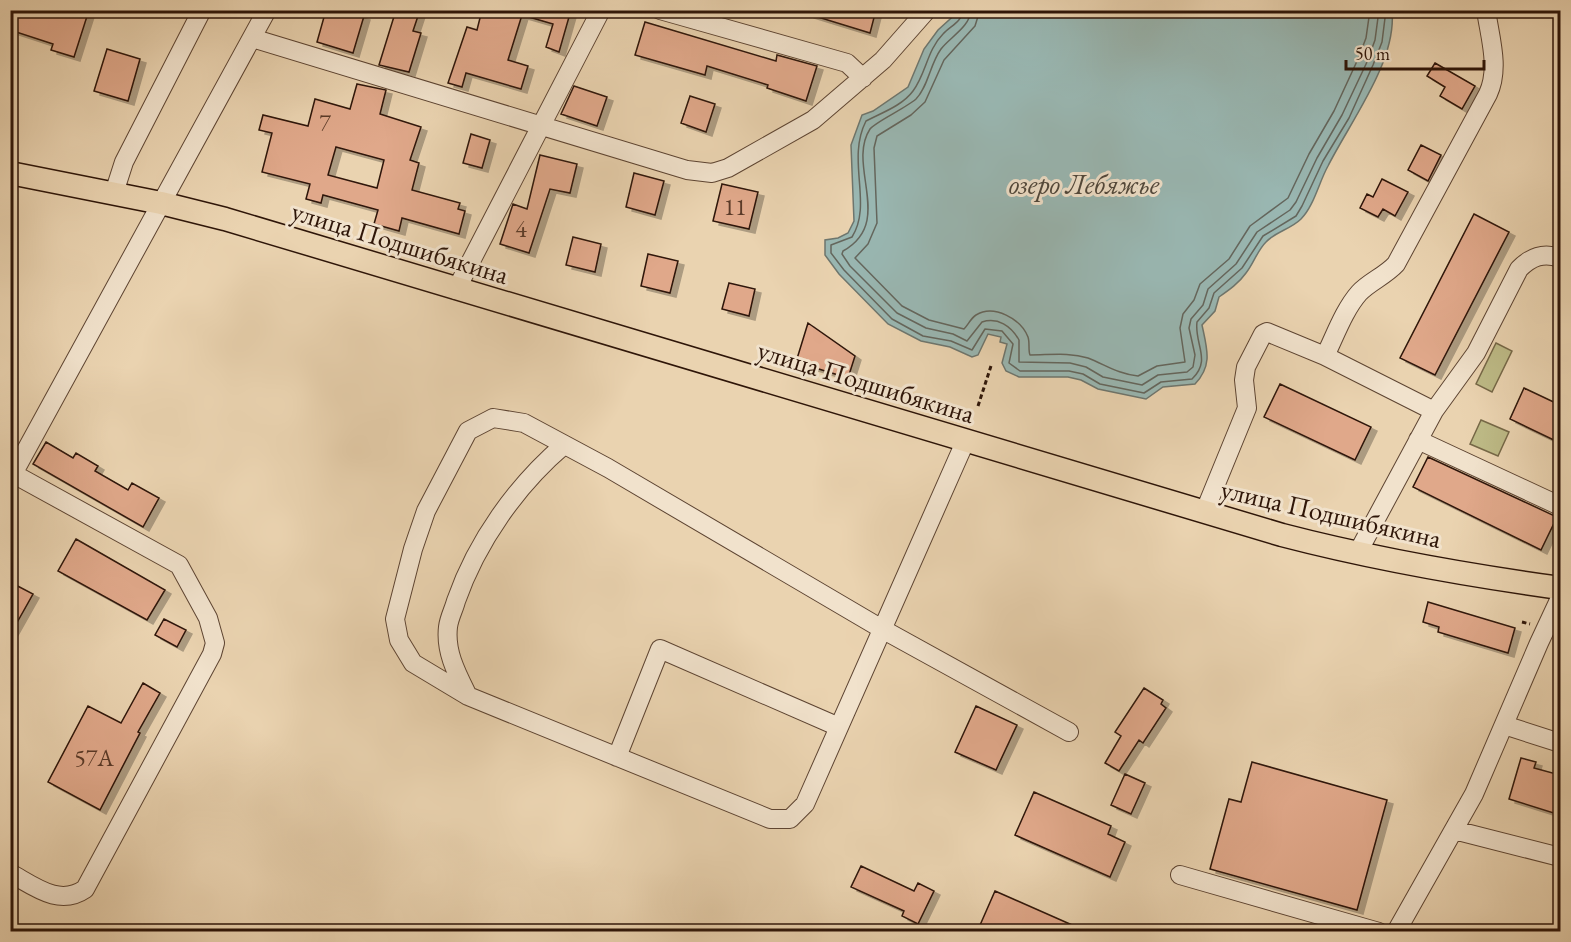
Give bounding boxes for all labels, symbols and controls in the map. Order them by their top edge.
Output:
scale bar [1346,33,1484,71]
text: 50 m [1355,42,1390,65]
house number: 7 [319,107,331,138]
water label: озеро Лебяжье [1009,166,1160,202]
house number: 11 [723,191,747,222]
street label: улица Подшибякина [287,193,513,292]
house number: 4 [515,213,527,244]
street label: улица Подшибякина [753,332,979,431]
street label: улица Подшибякина [1217,471,1445,556]
house number: 57А [74,742,114,773]

